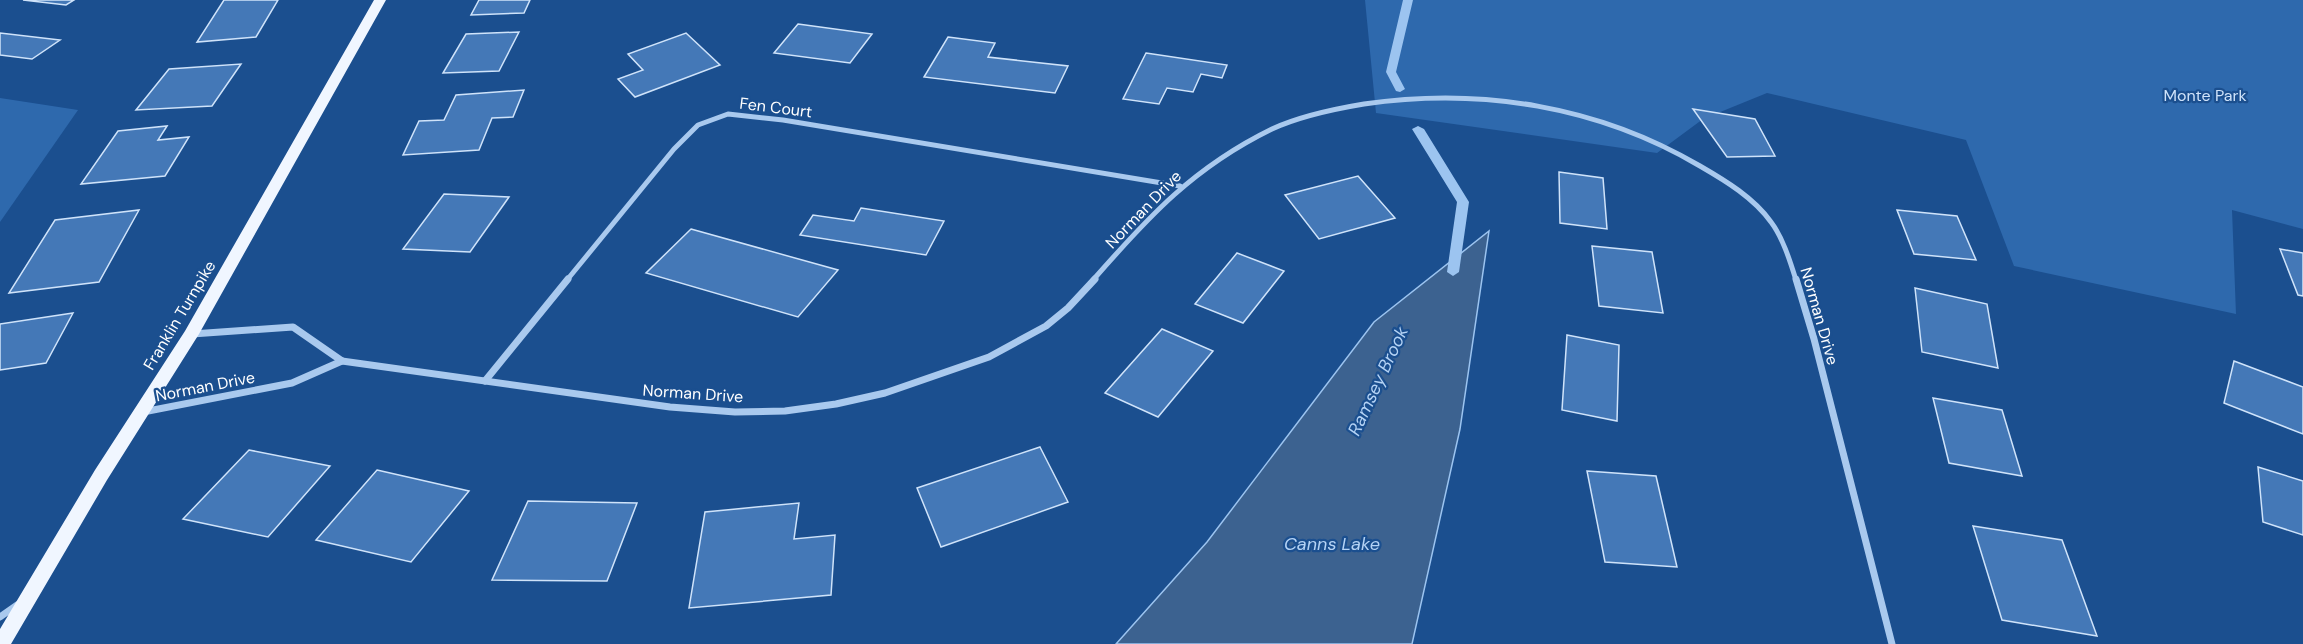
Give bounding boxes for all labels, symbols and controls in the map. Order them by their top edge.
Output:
park label: Monte Park [2163,85,2247,106]
street label: Fen Court [738,93,813,122]
street label: Norman Drive [1101,166,1186,253]
street label: Franklin Turnpike [138,257,220,374]
street label: Norman Drive [1796,265,1844,367]
water label: Ramsey Brook [1342,322,1414,440]
street label: Norman Drive [154,367,257,406]
street label: Norman Drive [642,380,744,407]
water label: Canns Lake [1284,532,1380,556]

